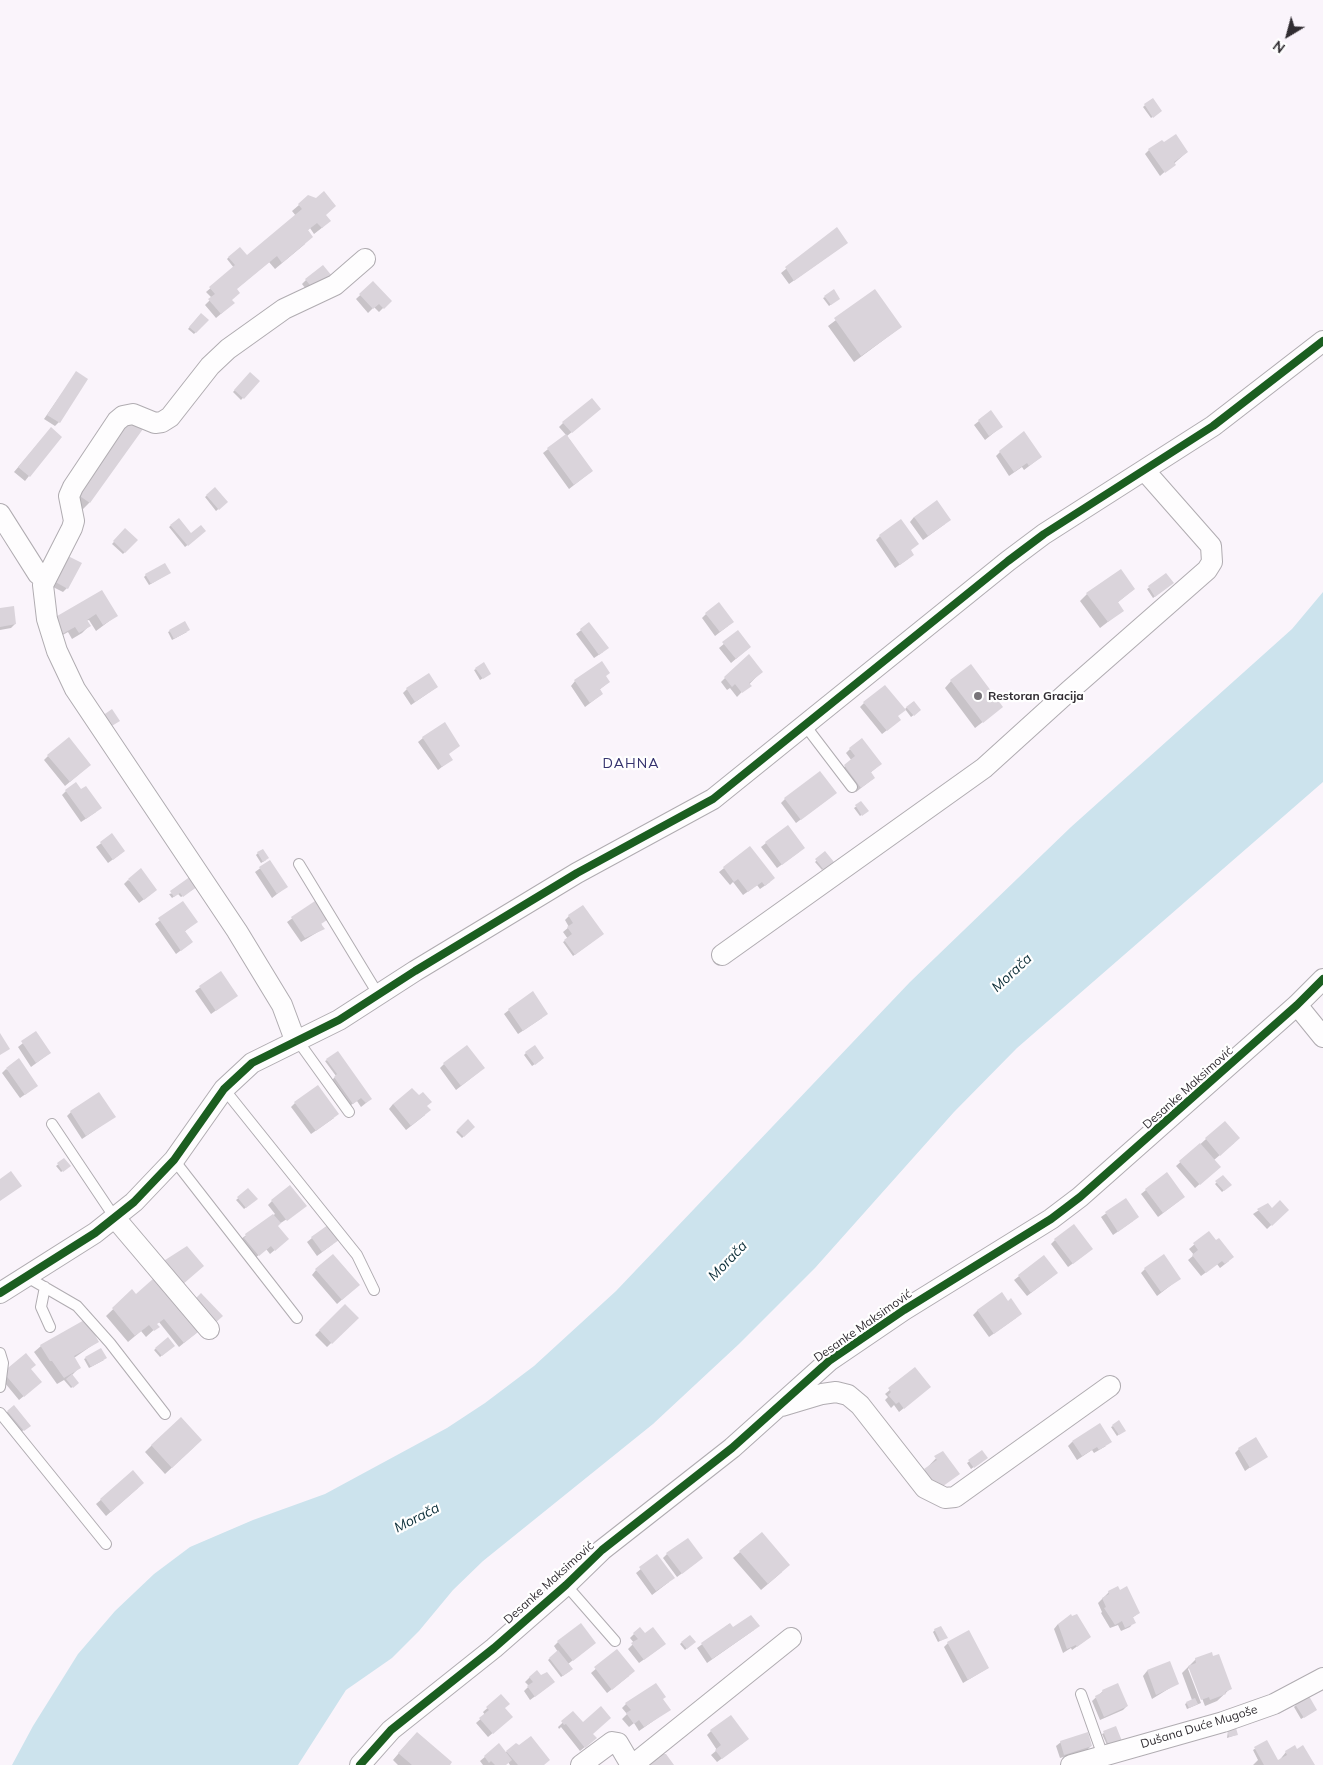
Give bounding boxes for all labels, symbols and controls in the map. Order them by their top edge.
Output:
north arrow [1263,10,1313,60]
text: N [1269,37,1289,57]
place label: Restoran Gracija [988,689,1084,703]
marker: Restoran Gracija [972,690,984,702]
district label: DAHNA [602,756,660,772]
water label: Morača [988,950,1036,996]
street label: Desanke Maksimović [1140,1044,1236,1132]
water label: Morača [705,1238,751,1284]
street label: Desanke Maksimović [811,1287,915,1365]
water label: Morača [391,1499,443,1537]
street label: Desanke Maksimović [501,1539,597,1627]
street label: Dušana Duće Mugoše [1139,1702,1259,1752]

